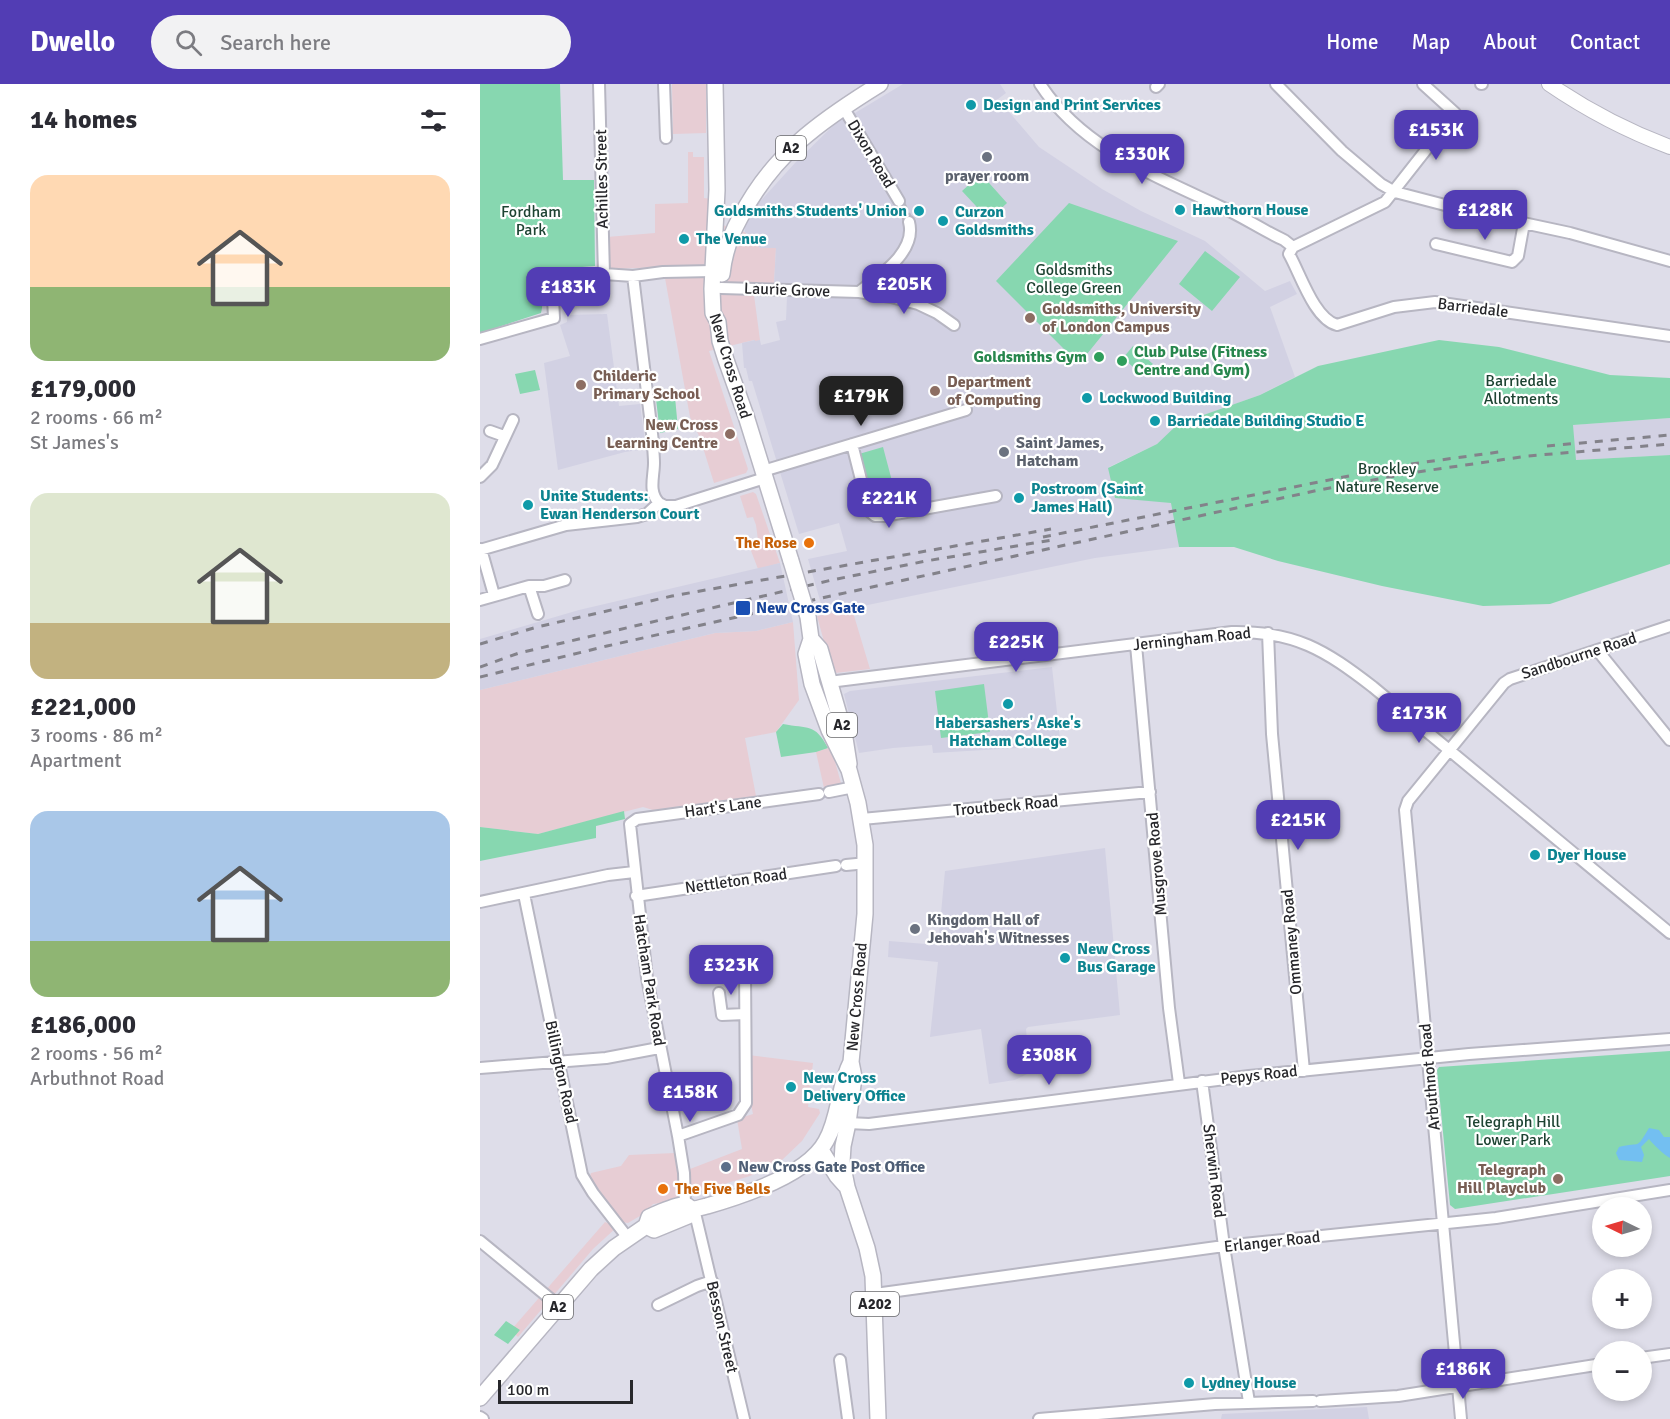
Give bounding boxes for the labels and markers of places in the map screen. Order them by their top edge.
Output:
place label: Design and Print Services [983,95,1161,115]
marker: Design and Print Services [964,98,978,112]
pin: £153K [1394,110,1478,161]
pin: £330K [1100,134,1184,185]
marker: prayer room [980,150,994,164]
place label: prayer room [945,166,1029,186]
pin: £128K [1443,190,1527,241]
place label: Hawthorn House [1192,200,1309,220]
place label: Goldsmiths Students' Union [714,201,907,221]
place label: Curzon Goldsmiths [955,202,1034,240]
marker: Hawthorn House [1173,203,1187,217]
marker: Goldsmiths Students' Union [912,204,926,218]
marker: Curzon Goldsmiths [936,214,950,228]
place label: The Venue [696,229,767,249]
marker: The Venue [677,232,691,246]
pin: £205K [862,264,946,315]
pin: £183K [526,267,610,318]
place label: Goldsmiths, University of London Campus [1042,299,1201,337]
marker: Goldsmiths, University of London Campus [1023,311,1037,325]
place label: Club Pulse (Fitness Centre and Gym) [1134,342,1267,380]
place label: Goldsmiths Gym [973,347,1087,367]
marker: Goldsmiths Gym [1092,350,1106,364]
marker: Club Pulse (Fitness Centre and Gym) [1115,354,1129,368]
place label: Childeric Primary School [593,366,700,404]
place label: Department of Computing [947,372,1042,410]
pin: £179K [819,376,903,427]
marker: Childeric Primary School [574,378,588,392]
marker: Department of Computing [928,384,942,398]
place label: Lockwood Building [1099,388,1232,408]
marker: Lockwood Building [1080,391,1094,405]
place label: Barriedale Building Studio E [1167,411,1365,431]
marker: Barriedale Building Studio E [1148,414,1162,428]
place label: New Cross Learning Centre [607,415,718,453]
marker: New Cross Learning Centre [723,427,737,441]
place label: Saint James, Hatcham [1016,433,1104,471]
marker: Saint James, Hatcham [997,445,1011,459]
pin: £221K [847,478,931,529]
place label: Postroom (Saint James Hall) [1031,479,1143,517]
place label: Unite Students: Ewan Henderson Court [540,486,699,524]
marker: Postroom (Saint James Hall) [1012,491,1026,505]
marker: Unite Students: Ewan Henderson Court [521,498,535,512]
place label: The Rose [736,533,797,553]
marker: The Rose [802,536,816,550]
place label: New Cross Gate [756,598,865,618]
marker: New Cross Gate [734,599,752,617]
pin: £225K [974,622,1058,673]
pin: £173K [1377,693,1461,744]
marker: Habersashers' Aske's Hatcham College [1001,697,1015,711]
place label: Habersashers' Aske's Hatcham College [935,713,1081,751]
pin: £215K [1256,800,1340,851]
place label: Dyer House [1547,845,1626,865]
marker: Dyer House [1528,848,1542,862]
place label: Kingdom Hall of Jehovah's Witnesses [927,910,1069,948]
marker: Kingdom Hall of Jehovah's Witnesses [908,922,922,936]
place label: New Cross Bus Garage [1077,939,1156,977]
pin: £323K [689,945,773,996]
marker: New Cross Bus Garage [1058,951,1072,965]
pin: £308K [1007,1035,1091,1086]
place label: New Cross Delivery Office [803,1068,906,1106]
pin: £158K [648,1072,732,1123]
marker: New Cross Delivery Office [784,1080,798,1094]
place label: New Cross Gate Post Office [738,1157,925,1177]
marker: New Cross Gate Post Office [719,1160,733,1174]
place label: Telegraph Hill Playclub [1457,1160,1546,1198]
marker: Telegraph Hill Playclub [1551,1172,1565,1186]
place label: The Five Bells [675,1179,770,1199]
marker: The Five Bells [656,1182,670,1196]
pin: £186K [1421,1349,1505,1400]
place label: Lydney House [1201,1373,1297,1393]
marker: Lydney House [1182,1376,1196,1390]

